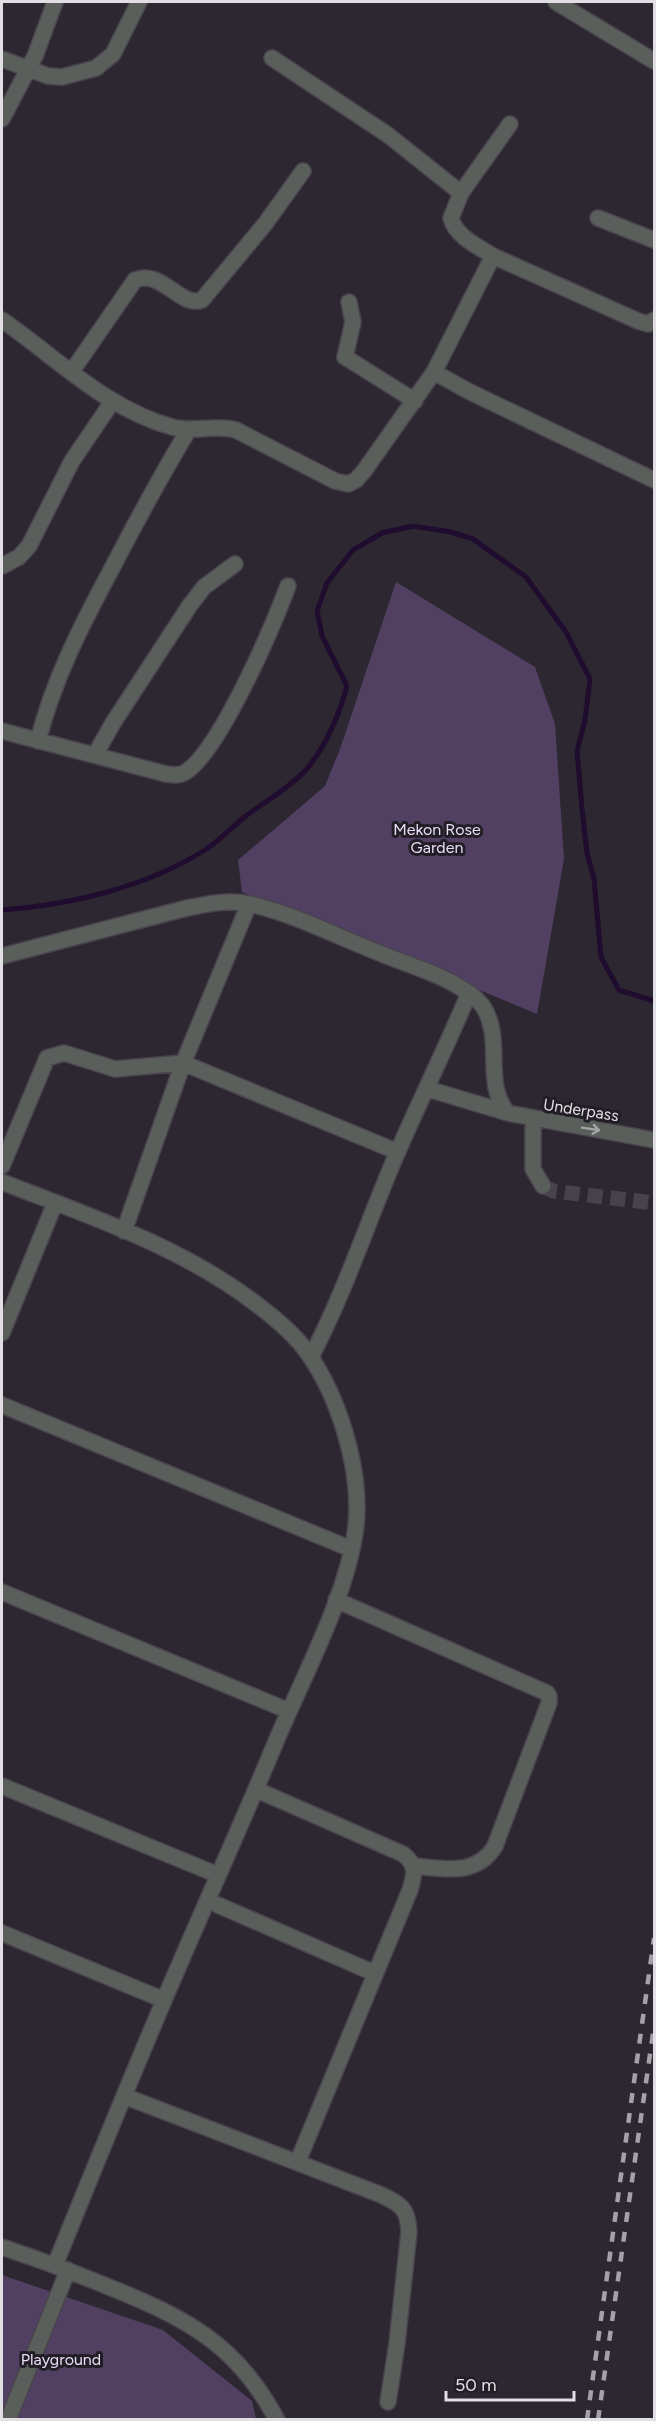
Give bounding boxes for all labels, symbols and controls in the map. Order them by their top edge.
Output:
park label: Mekon Rose Garden [393,820,481,857]
street label: Underpass [542,1095,620,1125]
one-way arrow [580,1123,600,1134]
park label: Playground [21,2350,101,2369]
scale bar [446,2364,574,2402]
text: 50 m [455,2374,497,2396]

